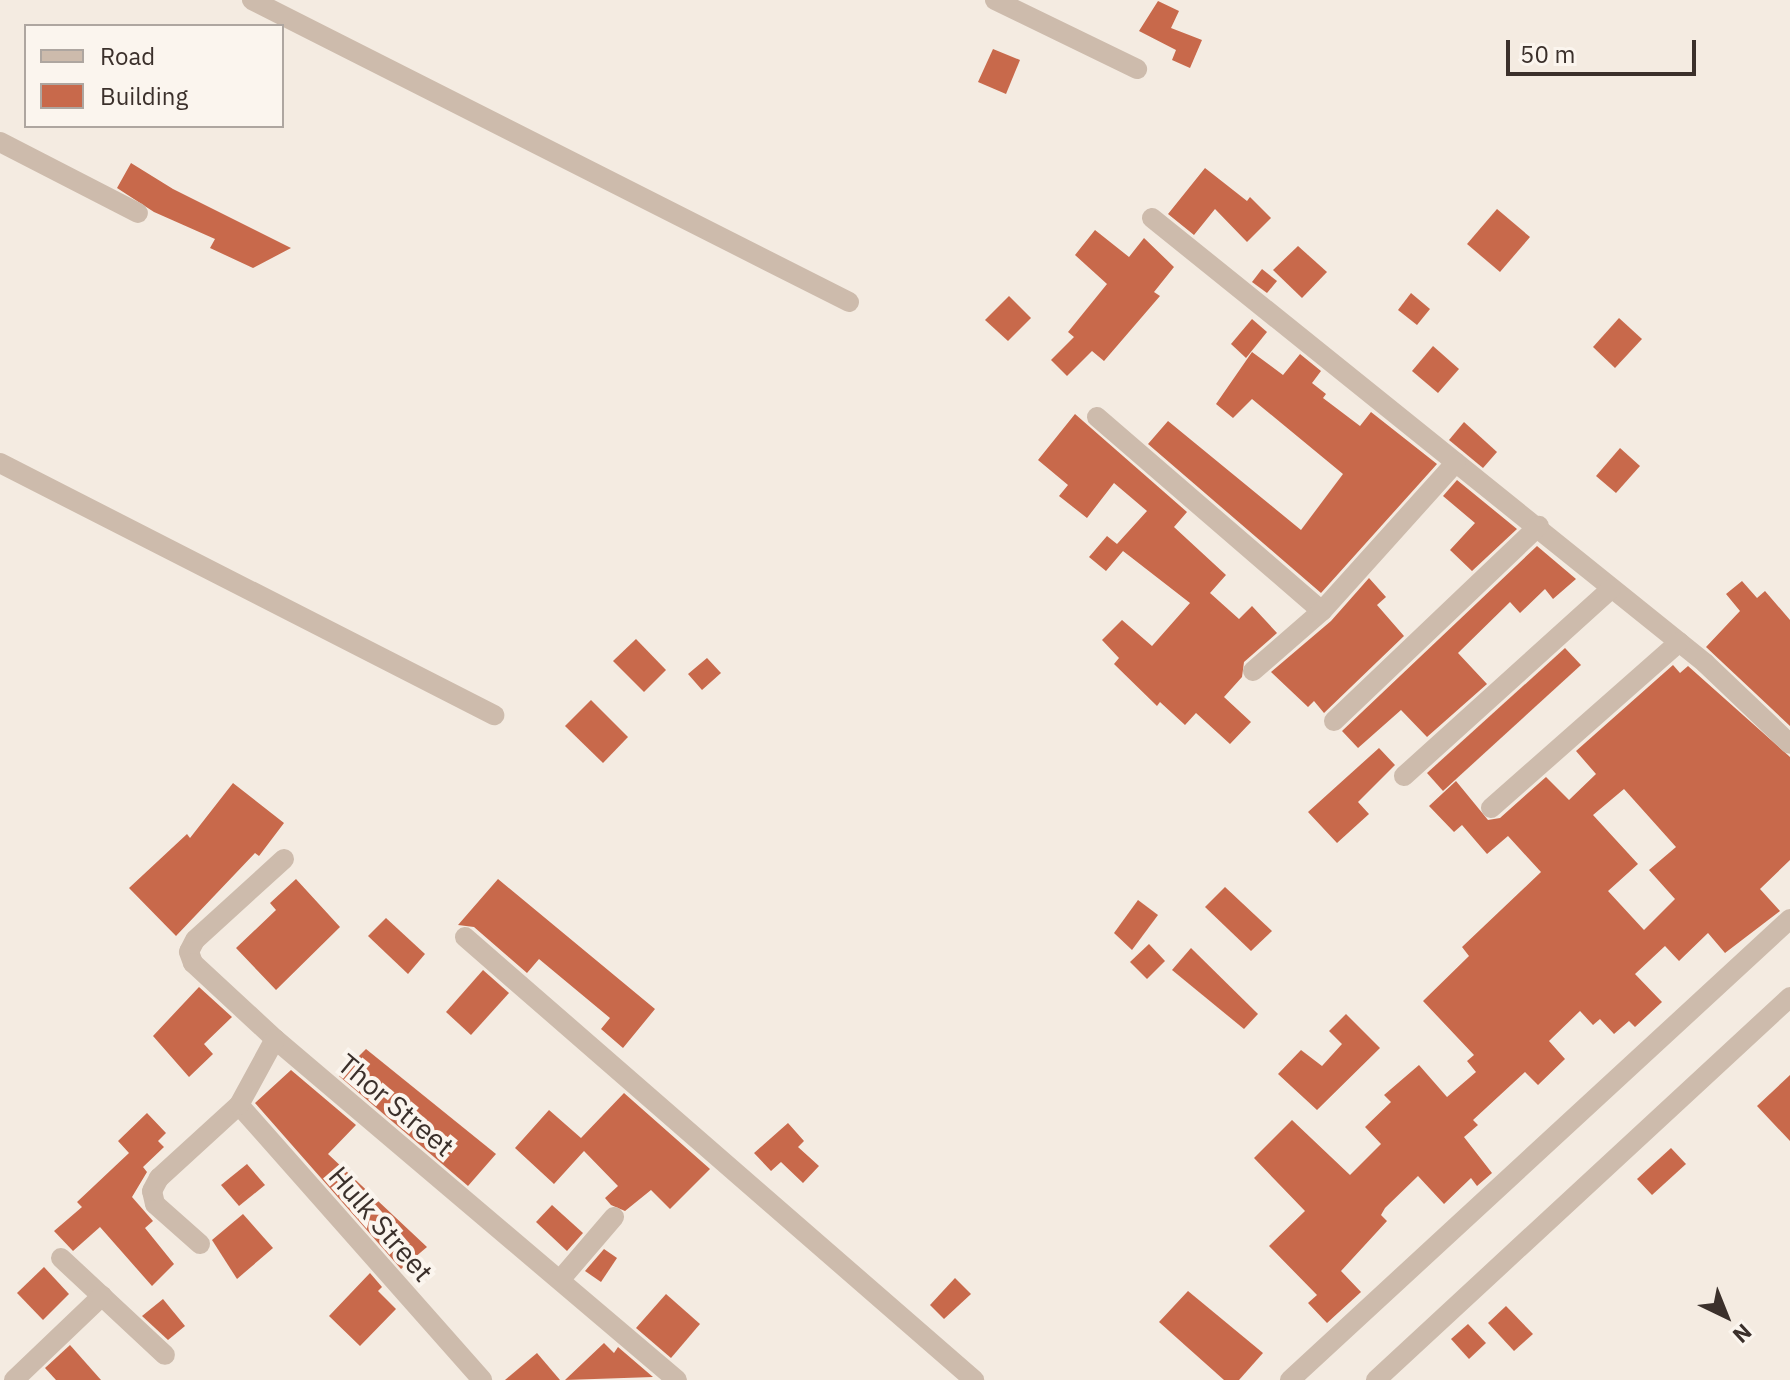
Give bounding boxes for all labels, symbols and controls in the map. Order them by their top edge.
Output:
legend [24,24,284,128]
scale bar [1510,24,1700,74]
text: 50 m [1520,38,1575,70]
text: Road [100,40,155,72]
text: Building [100,80,188,112]
street label: Thor Street [331,1047,461,1163]
street label: Hulk Street [322,1160,440,1288]
north arrow [1686,1276,1766,1356]
text: N [1727,1318,1758,1350]

